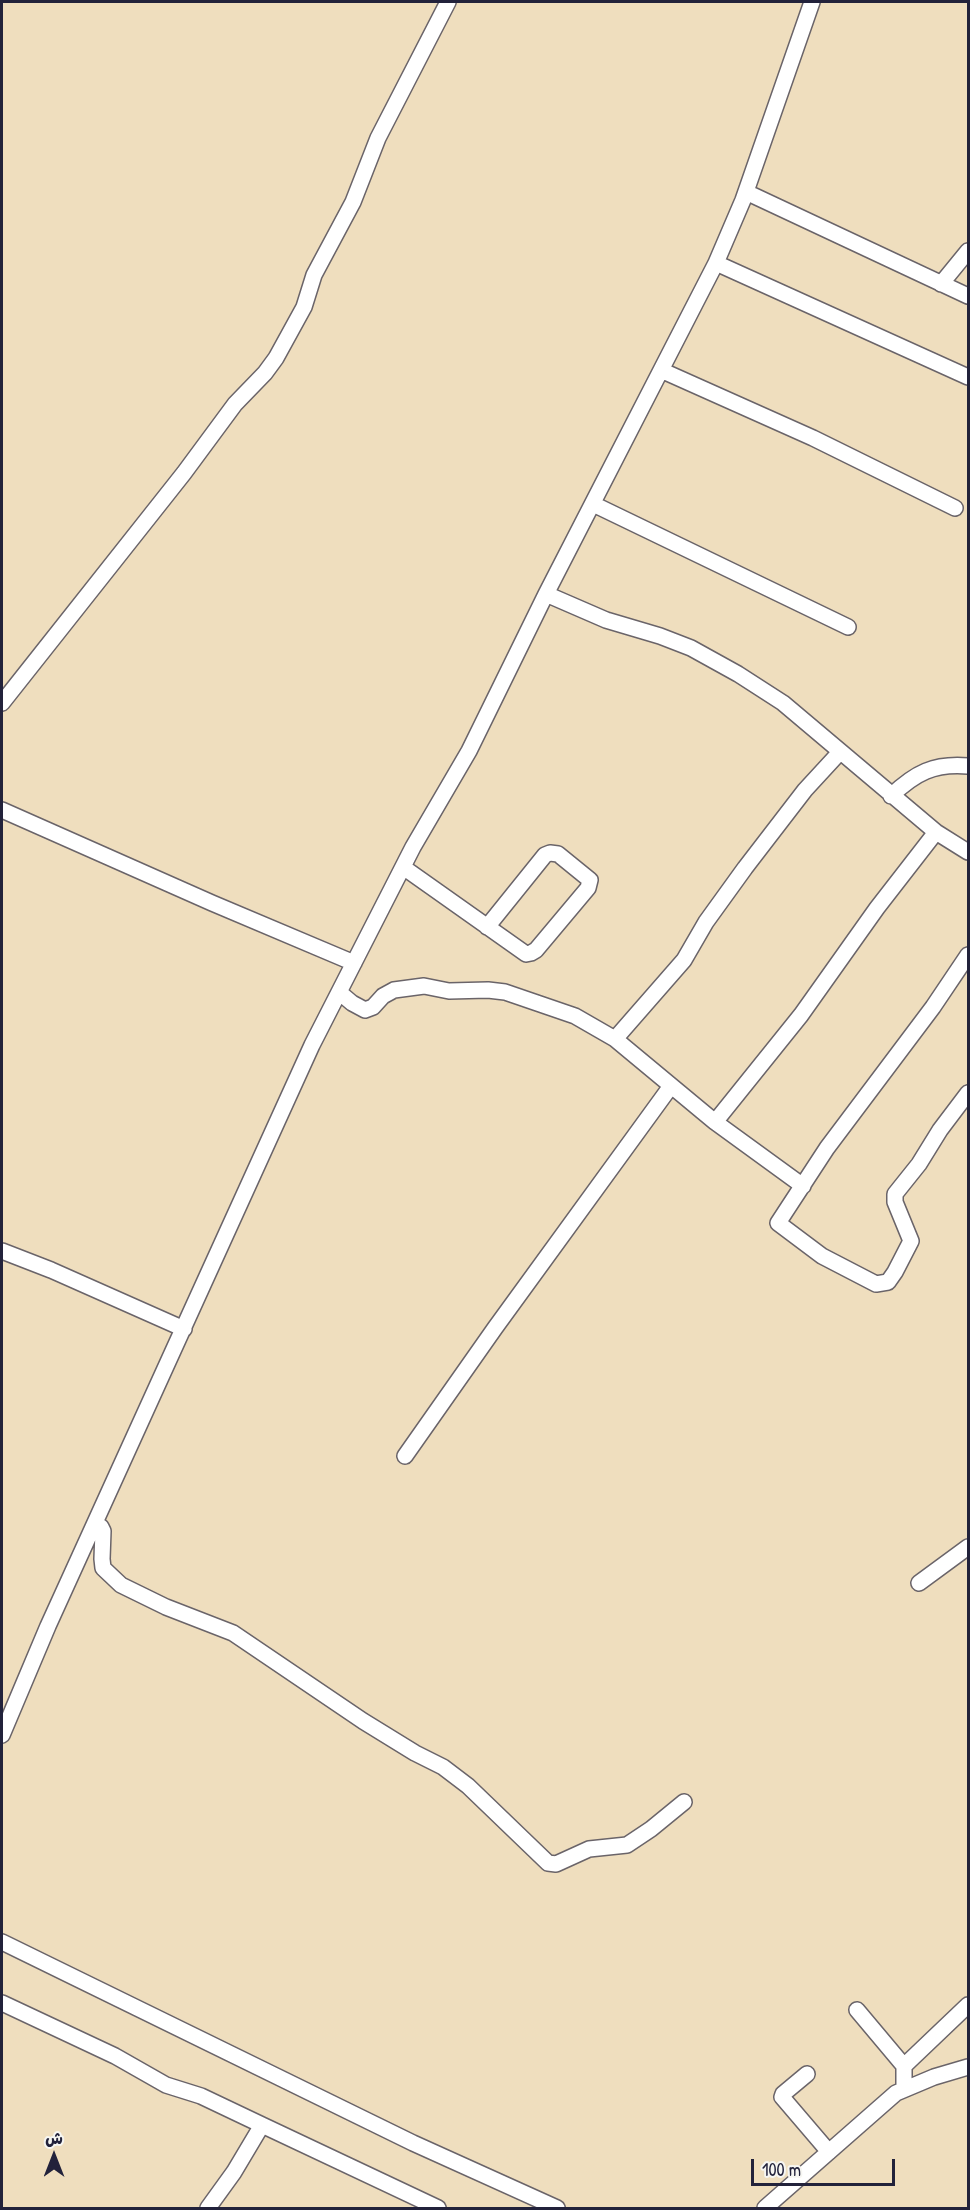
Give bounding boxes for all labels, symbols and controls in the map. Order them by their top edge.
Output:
north arrow [24,2126,84,2186]
text: ش [45,2127,63,2149]
scale bar [754,2147,898,2185]
text: 100 m [762,2157,801,2182]

